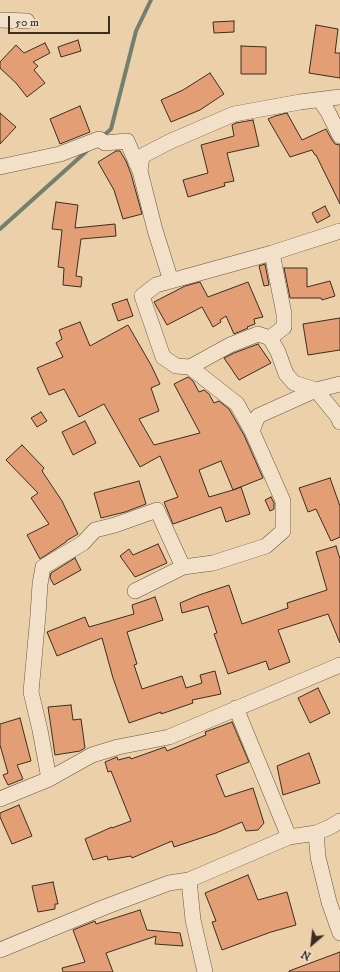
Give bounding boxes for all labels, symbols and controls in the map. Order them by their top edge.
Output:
scale bar [10,8,112,34]
text: 50 m [15,15,39,30]
north arrow [292,924,332,964]
text: N [299,946,314,963]

